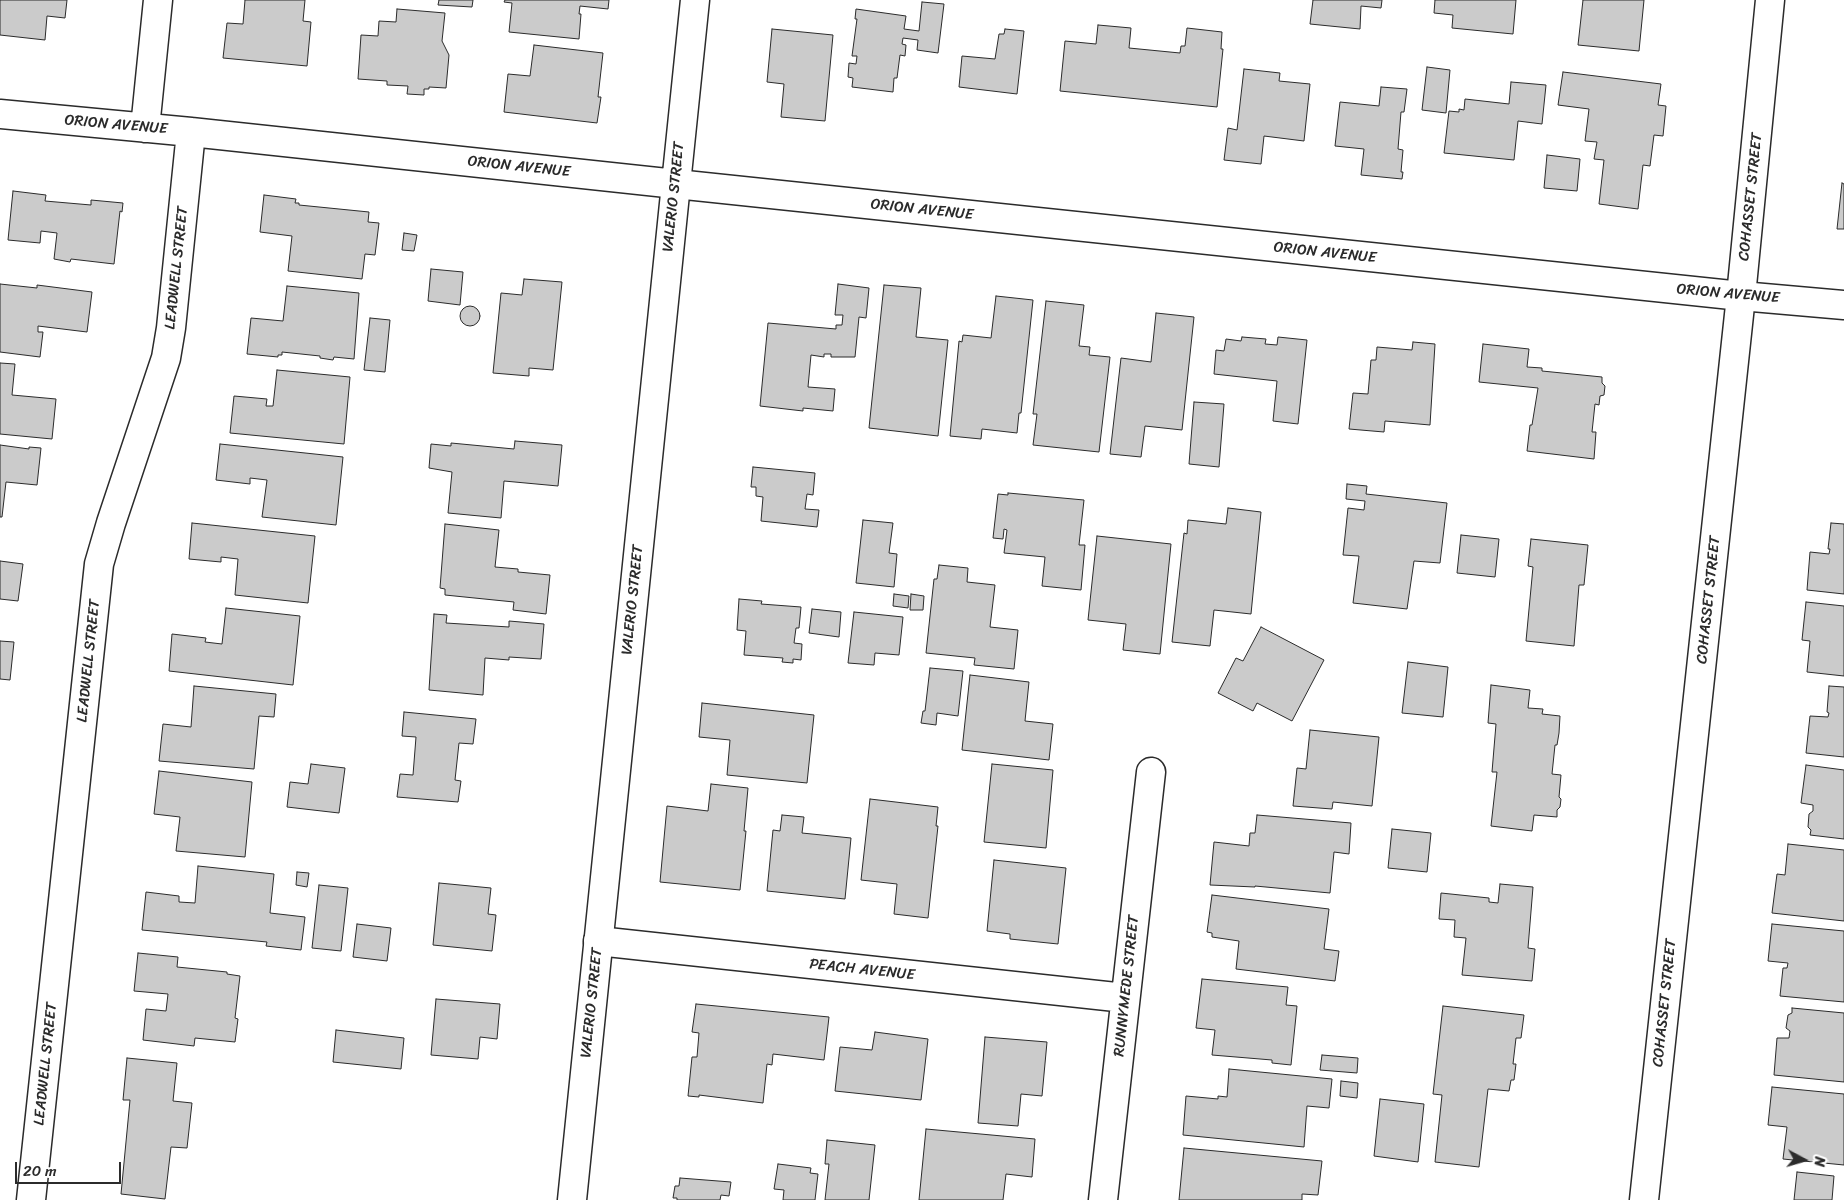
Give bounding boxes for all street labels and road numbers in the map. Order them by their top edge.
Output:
street label: ORION AVENUE [64,112,168,138]
street label: COHASSET STREET [1735,132,1767,262]
street label: VALERIO STREET [659,141,689,253]
street label: ORION AVENUE [467,153,571,181]
street label: ORION AVENUE [870,196,974,224]
street label: LEADWELL STREET [162,206,192,330]
street label: ORION AVENUE [1273,239,1377,267]
street label: ORION AVENUE [1676,281,1780,307]
street label: COHASSET STREET [1693,535,1725,665]
street label: VALERIO STREET [618,544,648,656]
street label: LEADWELL STREET [74,599,104,723]
street label: RUNNYMEDE STREET [1111,914,1143,1058]
street label: COHASSET STREET [1649,938,1681,1068]
street label: VALERIO STREET [577,947,607,1059]
street label: PEACH AVENUE [808,956,916,984]
street label: LEADWELL STREET [31,1002,61,1126]

